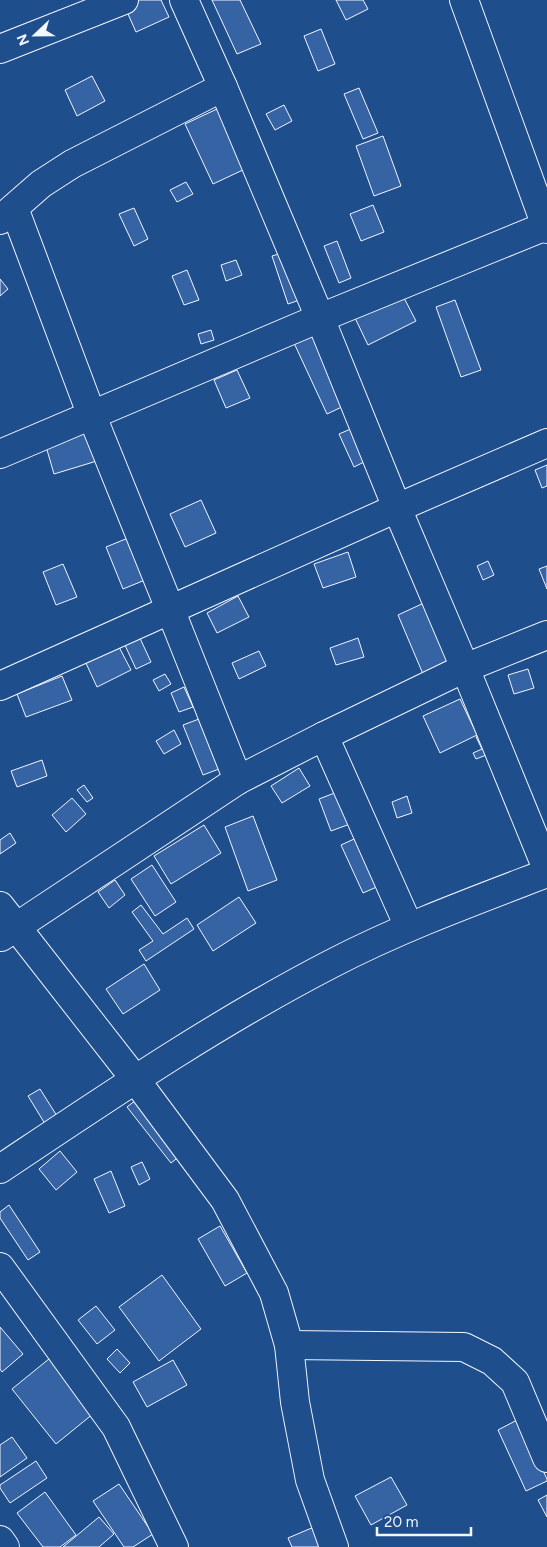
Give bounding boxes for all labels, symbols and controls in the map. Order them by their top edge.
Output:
north arrow [10,10,60,60]
text: N [14,31,33,48]
scale bar [377,1504,471,1536]
text: 20 m [384,1513,418,1531]

